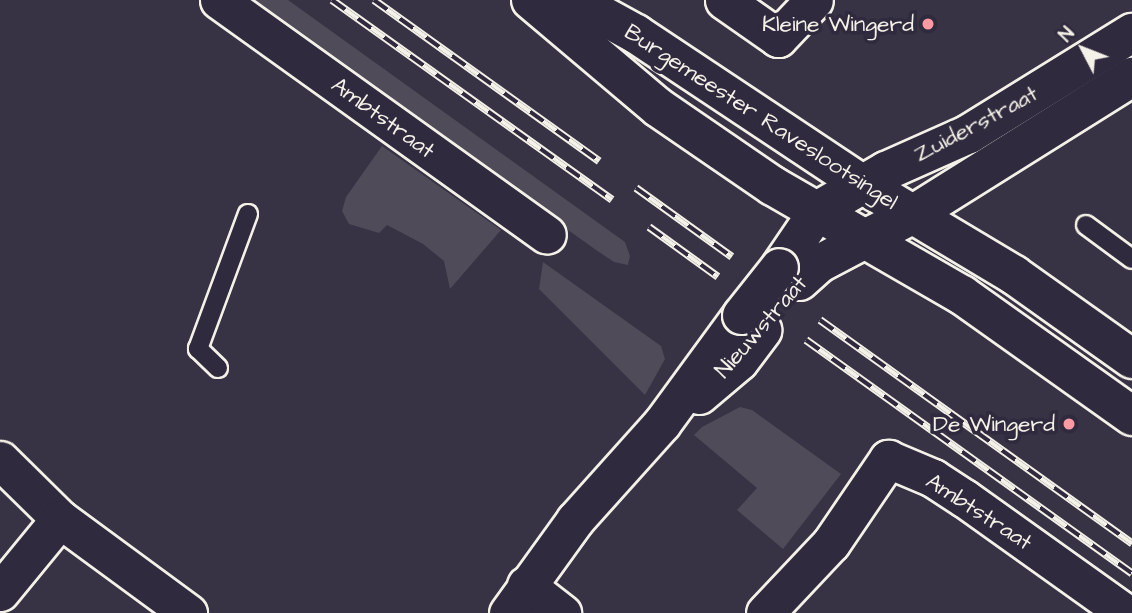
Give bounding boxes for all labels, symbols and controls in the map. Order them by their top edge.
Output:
place label: Kleine Wingerd [762,10,914,38]
north arrow [1048,14,1118,84]
marker: Kleine Wingerd [920,16,936,32]
street label: Burgemeester Raveslootsingel [619,18,903,216]
text: N [1053,21,1081,48]
street label: Ambtstraat [326,71,440,165]
street label: Zuiderstraat [909,80,1043,168]
street label: Nieuwstraat [709,270,813,384]
place label: De Wingerd [933,410,1055,438]
marker: De Wingerd [1061,416,1077,432]
street label: Ambtstraat [921,467,1037,557]

